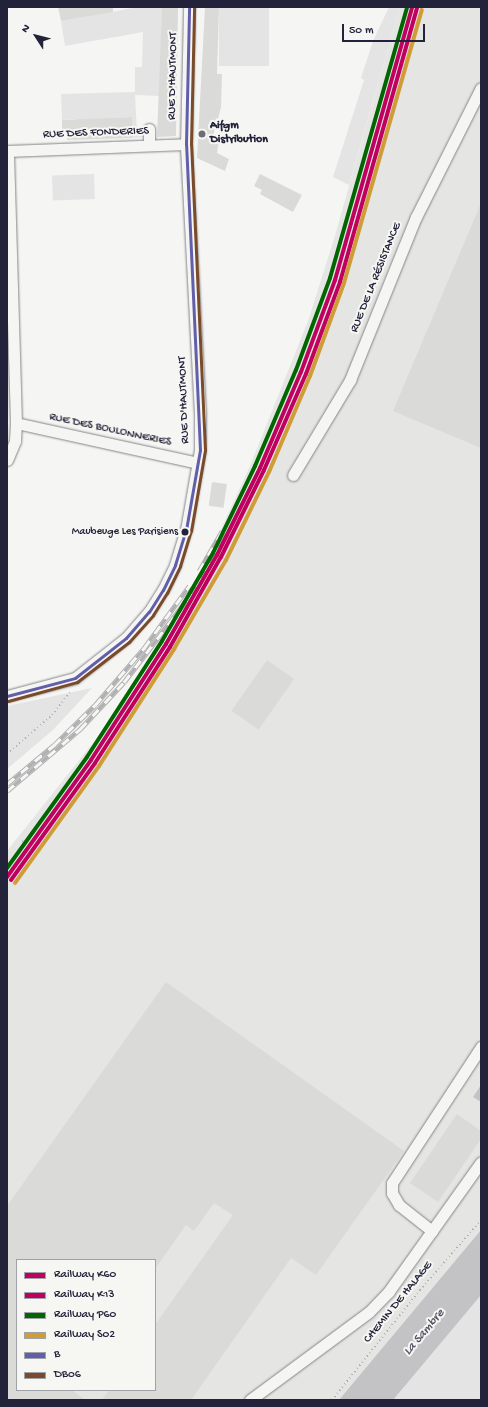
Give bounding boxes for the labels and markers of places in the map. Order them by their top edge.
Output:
place label: Aifgm Distribution [210,120,268,148]
marker: Aifgm Distribution [197,129,207,139]
place label: Maubeuge Les Parisiens [72,525,178,539]
marker: Maubeuge Les Parisiens [180,527,190,537]

